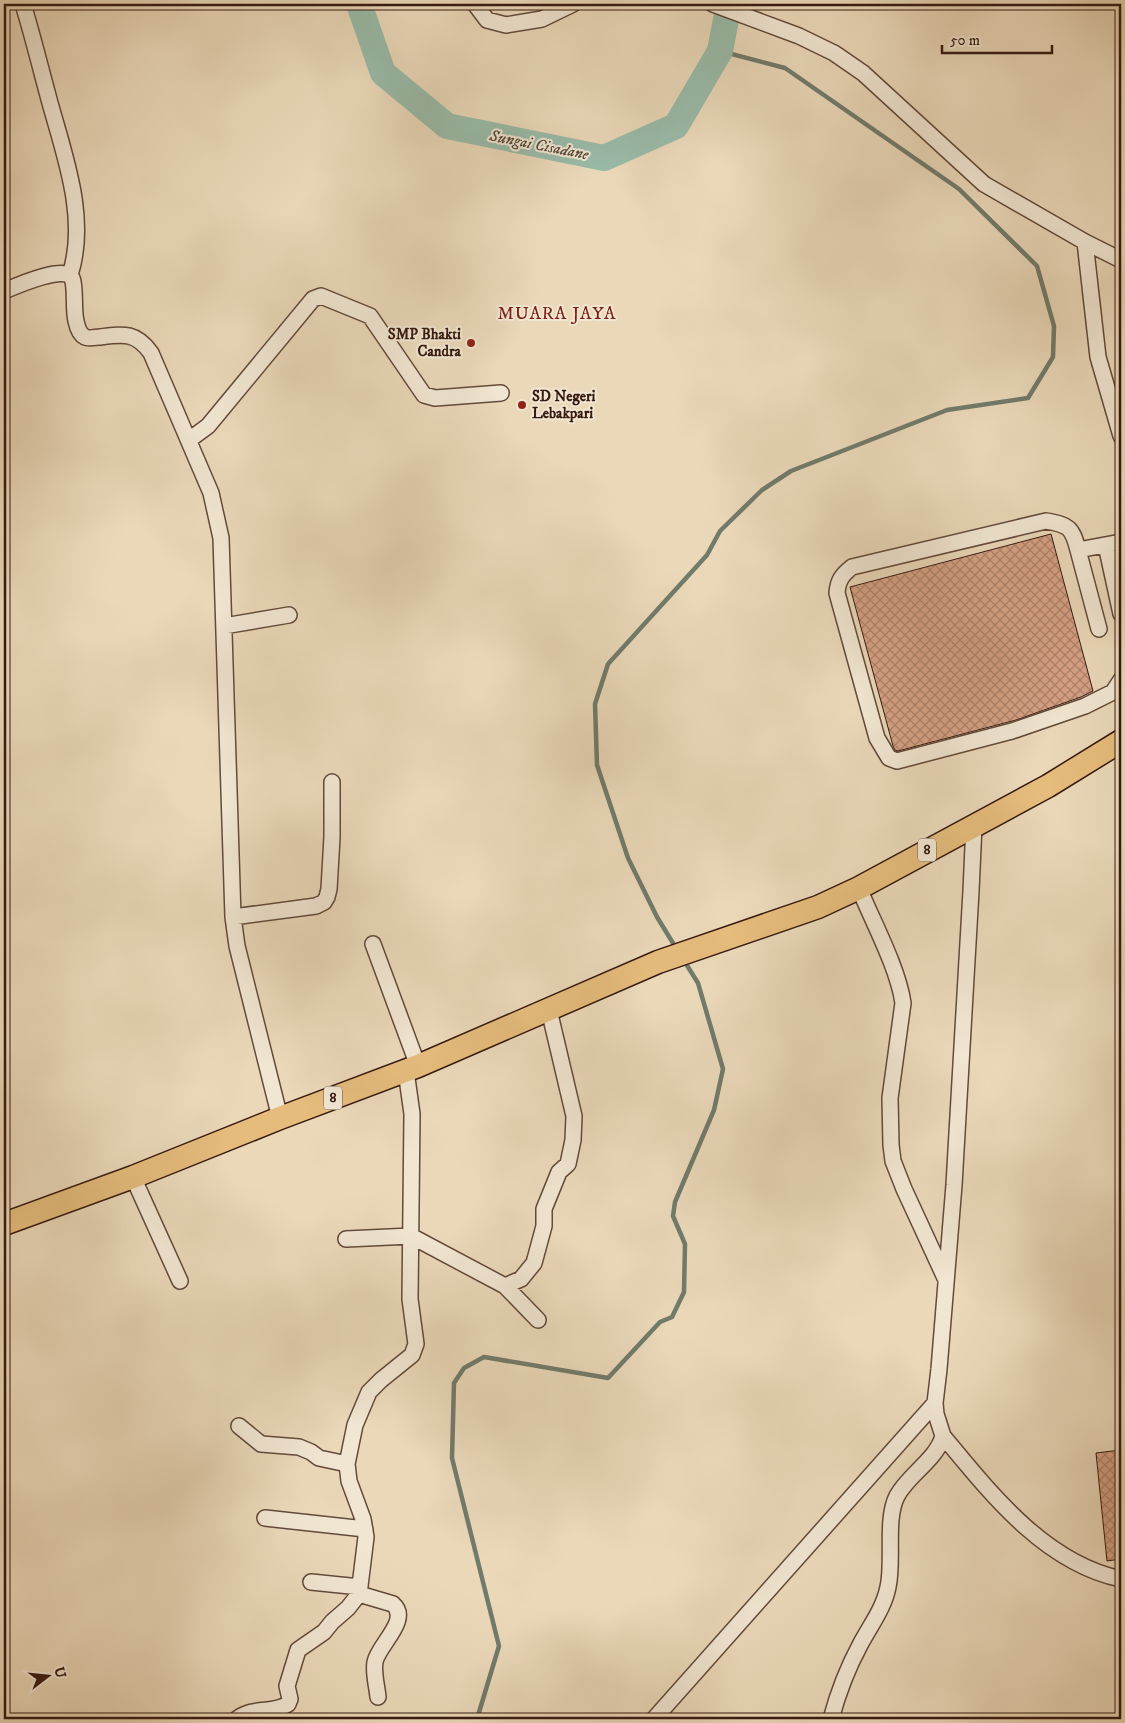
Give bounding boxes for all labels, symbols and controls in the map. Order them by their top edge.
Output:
scale bar [942,22,1052,54]
text: 50 m [950,31,980,50]
water label: Sungai Cisadane [487,125,591,165]
district label: MUARA JAYA [497,303,617,325]
place label: SMP Bhakti Candra [388,325,462,361]
marker: SMP Bhakti Candra [465,337,477,349]
place label: SD Negeri Lebakpari [532,387,596,423]
marker: SD Negeri Lebakpari [516,399,528,411]
road number: 8 [918,838,936,862]
road number: 8 [324,1086,342,1110]
north arrow [22,1650,72,1700]
text: U [49,1665,70,1681]

